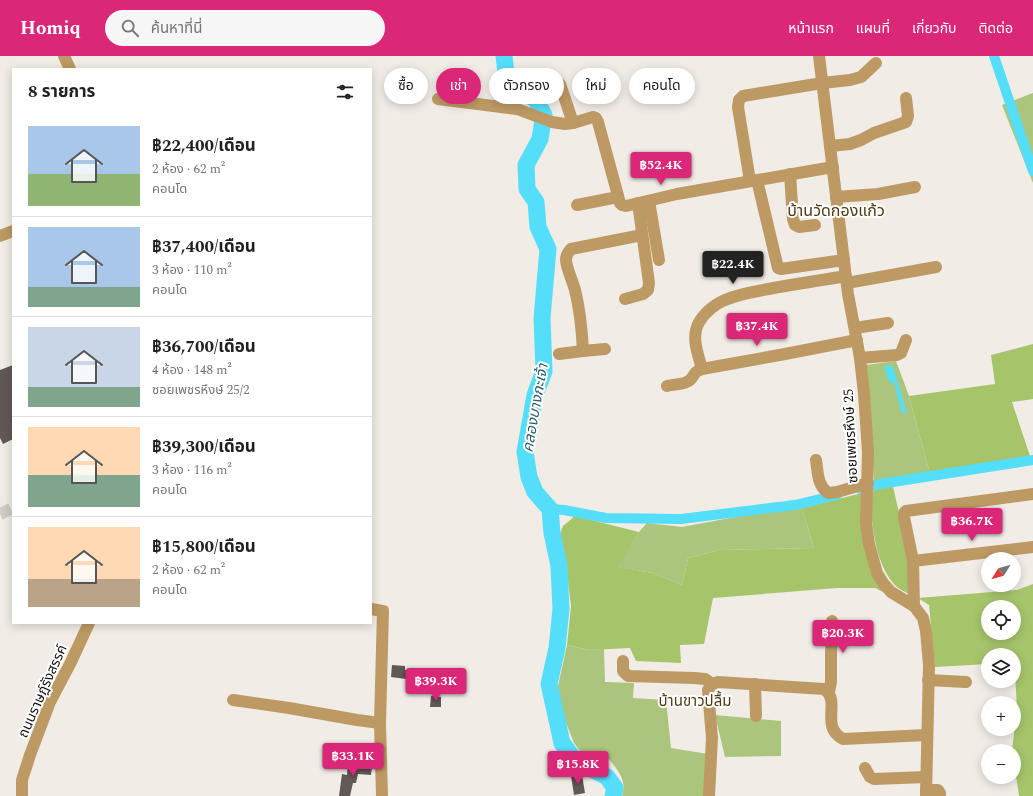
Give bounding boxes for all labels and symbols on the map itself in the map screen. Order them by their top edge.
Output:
pin: ฿52.4K [628,152,694,186]
district label: บ้านวัดกองแก้ว [787,199,885,223]
pin: ฿22.4K [700,251,766,285]
pin: ฿37.4K [724,313,790,347]
water label: คลองบางกะเจ้า [516,361,555,454]
street label: ซอยเพชรหึงษ์ 25 [838,388,863,484]
pin: ฿36.7K [939,508,1005,542]
north arrow [981,552,1021,592]
pin: ฿20.3K [810,620,876,654]
street label: ถนนราษฎ์รังสรรค์ [12,641,72,741]
pin: ฿39.3K [403,668,469,702]
district label: บ้านขาวปลื้ม [659,690,731,713]
pin: ฿33.1K [320,743,386,777]
pin: ฿15.8K [545,751,611,785]

